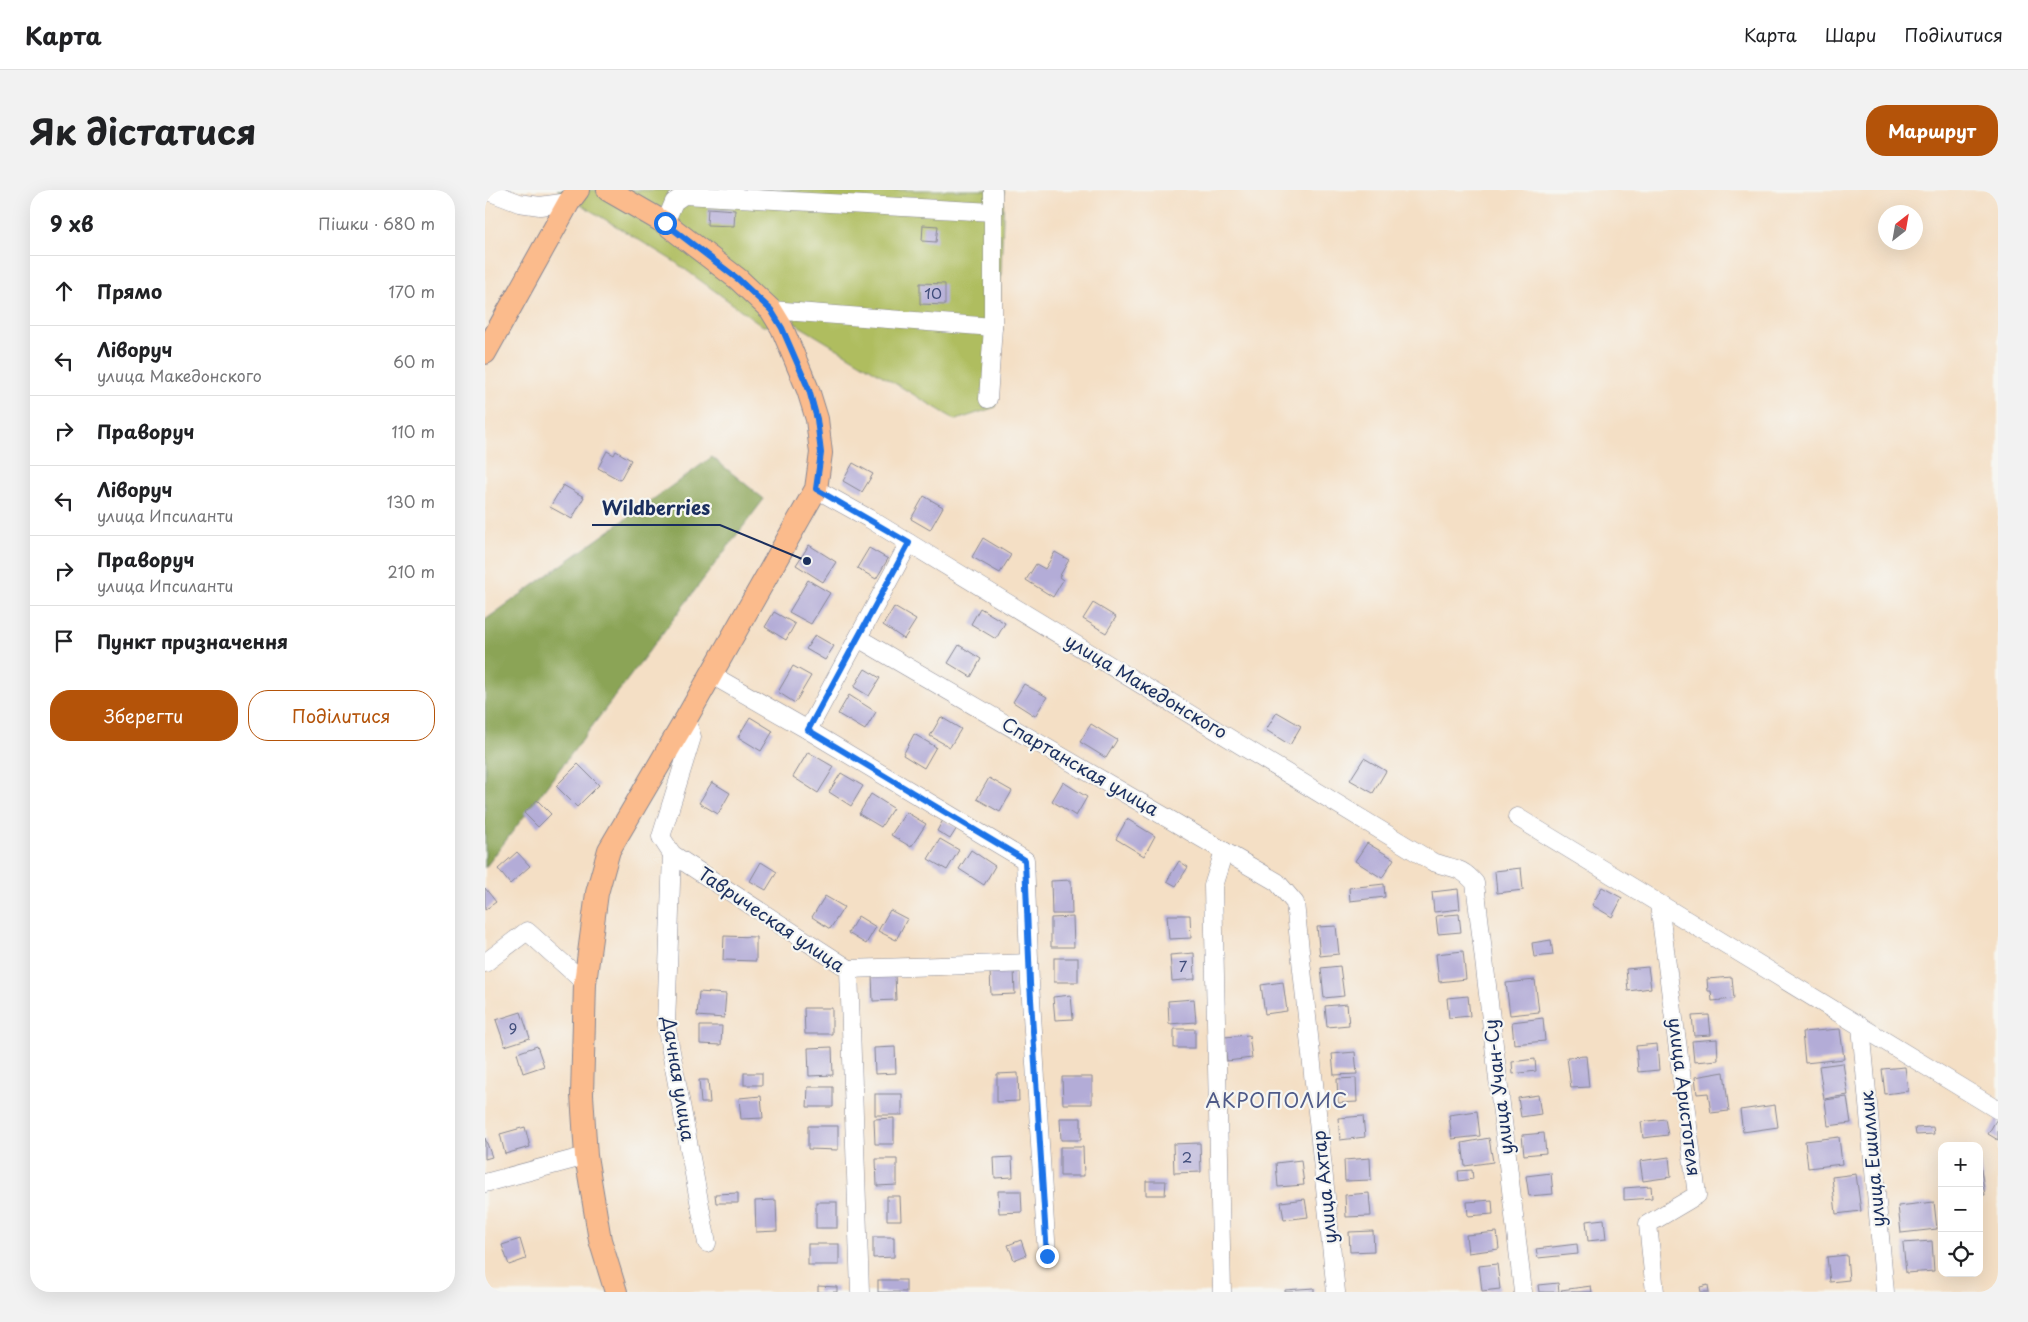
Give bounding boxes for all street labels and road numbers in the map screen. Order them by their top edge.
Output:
street label: улица Македонского [1060,626,1233,745]
street label: Спартанская улица [997,710,1165,822]
street label: Таврическая улица [693,860,851,978]
street label: Дачная улица [656,1014,703,1143]
street label: улица Аристотеля [1662,1016,1709,1178]
street label: улица Учан-Су [1476,1018,1519,1156]
street label: улица Ешиллик [1852,1090,1891,1228]
street label: улица Ахтар [1304,1129,1343,1245]

